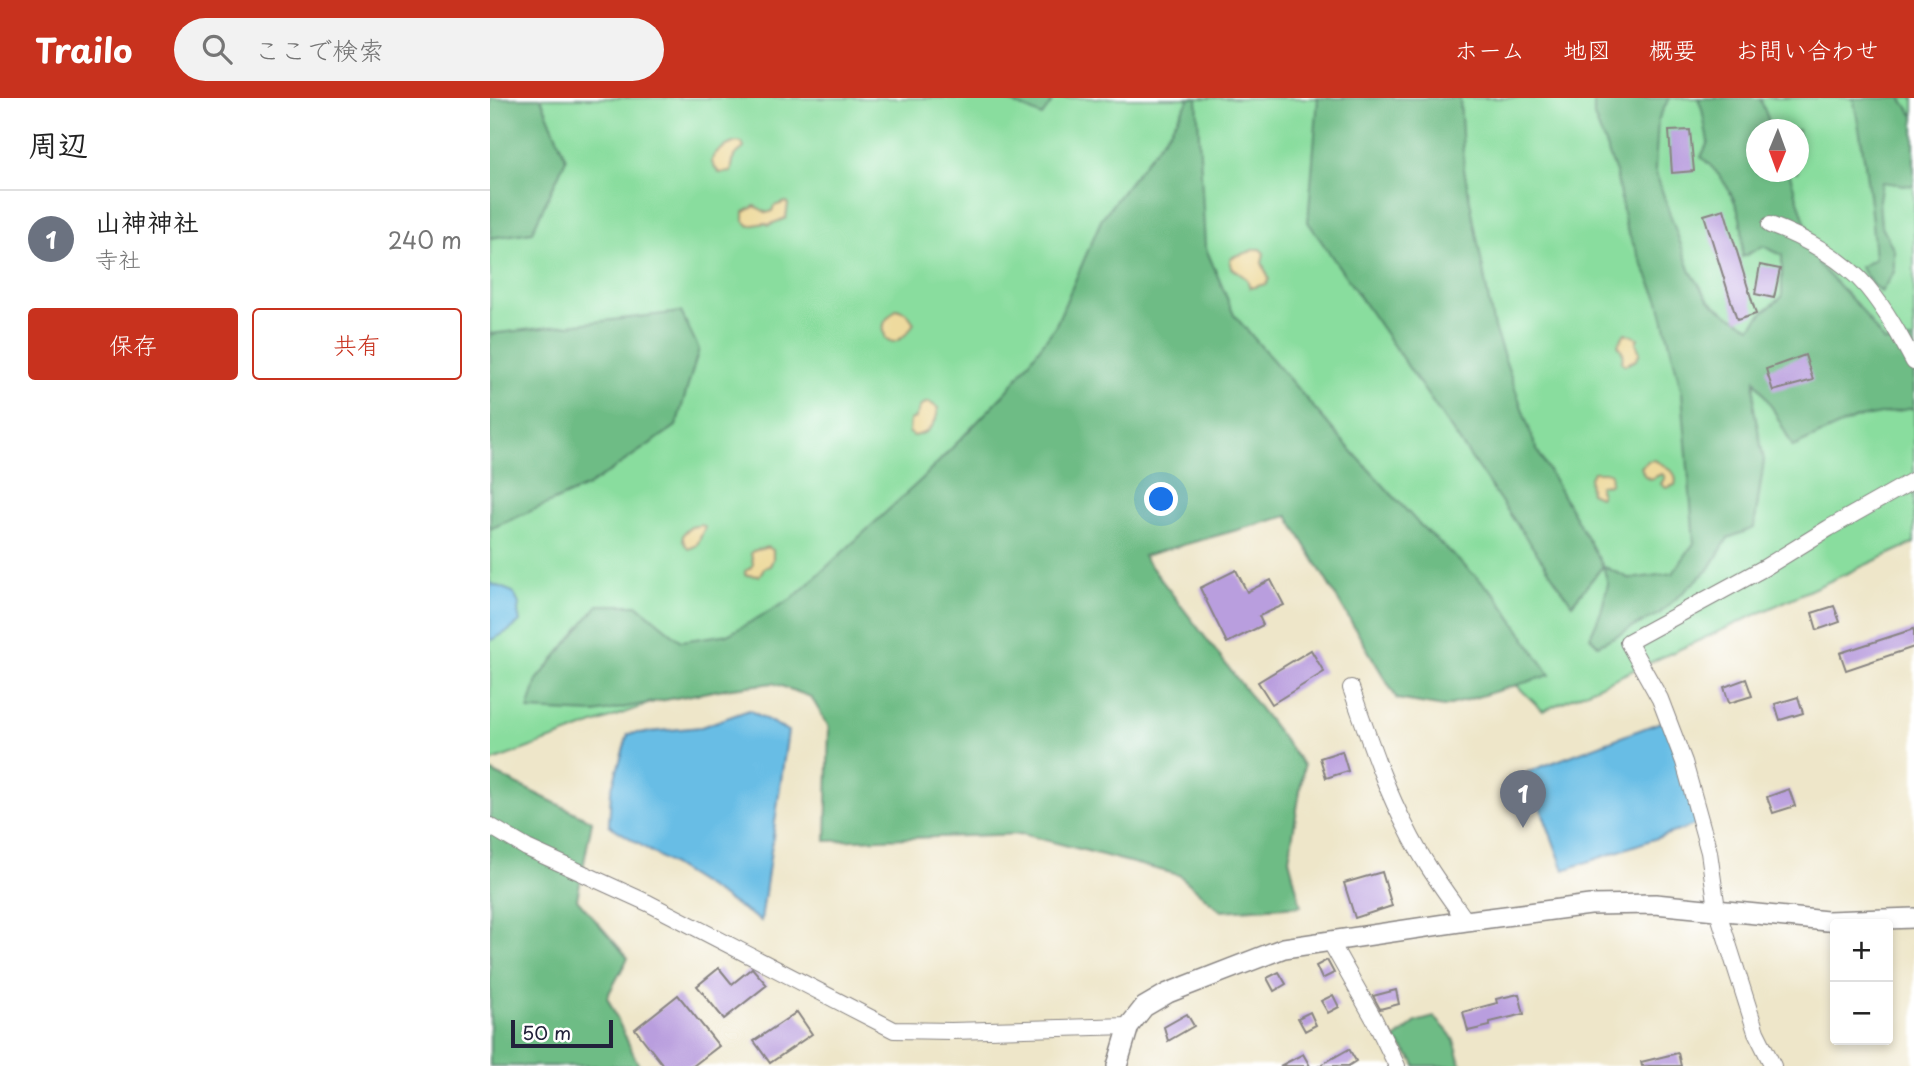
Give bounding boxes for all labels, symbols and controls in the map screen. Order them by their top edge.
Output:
search box [174,18,664,81]
text: Trailo [35,24,132,74]
icon: search [198,30,236,68]
text: ここで検索 [254,30,384,69]
text: ホーム [1454,31,1525,67]
text: 地図 [1563,31,1611,67]
text: 概要 [1649,31,1697,67]
text: お問い合わせ [1735,31,1879,67]
north arrow [1746,119,1809,182]
text: 周辺 [28,121,88,166]
text: 山神神社 [95,202,199,241]
text: 1 [46,222,57,257]
text: 240 m [388,222,462,257]
text: 寺社 [95,241,141,276]
button: 保存 [28,308,238,380]
button: 共有 [252,308,462,380]
your location [1144,482,1178,516]
pin: 1 [1500,770,1546,828]
map controls [1830,919,1893,1045]
button: + [1830,919,1893,982]
button: − [1830,982,1893,1045]
scale bar [511,1017,612,1049]
text: 50 m [522,1018,571,1046]

